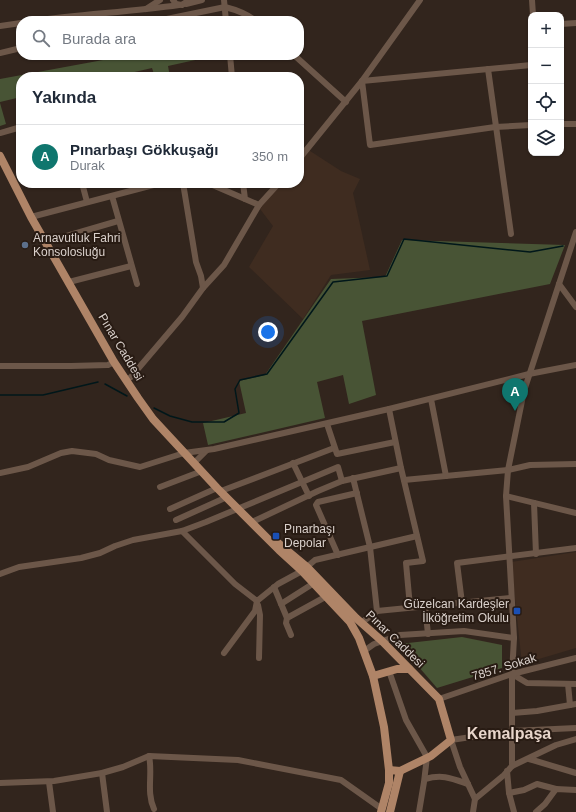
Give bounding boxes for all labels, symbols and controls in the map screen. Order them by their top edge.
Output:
map controls [528,12,564,156]
button: + [528,12,564,48]
search box [16,16,304,60]
icon: search [30,27,52,49]
text: Burada ara [62,30,136,47]
button: − [528,48,564,84]
button: locate [528,84,564,120]
text: Yakında [32,88,96,107]
button: layers [528,120,564,156]
text: Pınarbaşı Gökkuşağı [70,141,218,158]
text: A [40,149,50,164]
text: 350 m [252,149,288,164]
text: Durak [70,158,105,173]
place label: Arnavutluk Fahri Konsolosluğu [33,231,120,259]
marker: Arnavutluk Fahri Konsolosluğu [20,240,30,250]
street label: Pınar Caddesi [95,311,147,383]
your location [258,322,278,342]
pin: A [502,378,528,411]
place label: Pınarbaşı Depolar [284,522,335,550]
marker: Pınarbaşı Depolar [271,531,281,541]
place label: Güzelcan Kardeşler İlköğretim Okulu [404,597,509,625]
marker: Güzelcan Kardeşler İlköğretim Okulu [512,606,522,616]
street label: Pınar Caddesi [363,608,427,670]
street label: 7857. Sokak [470,650,539,683]
district label: Kemalpaşa [467,725,551,742]

